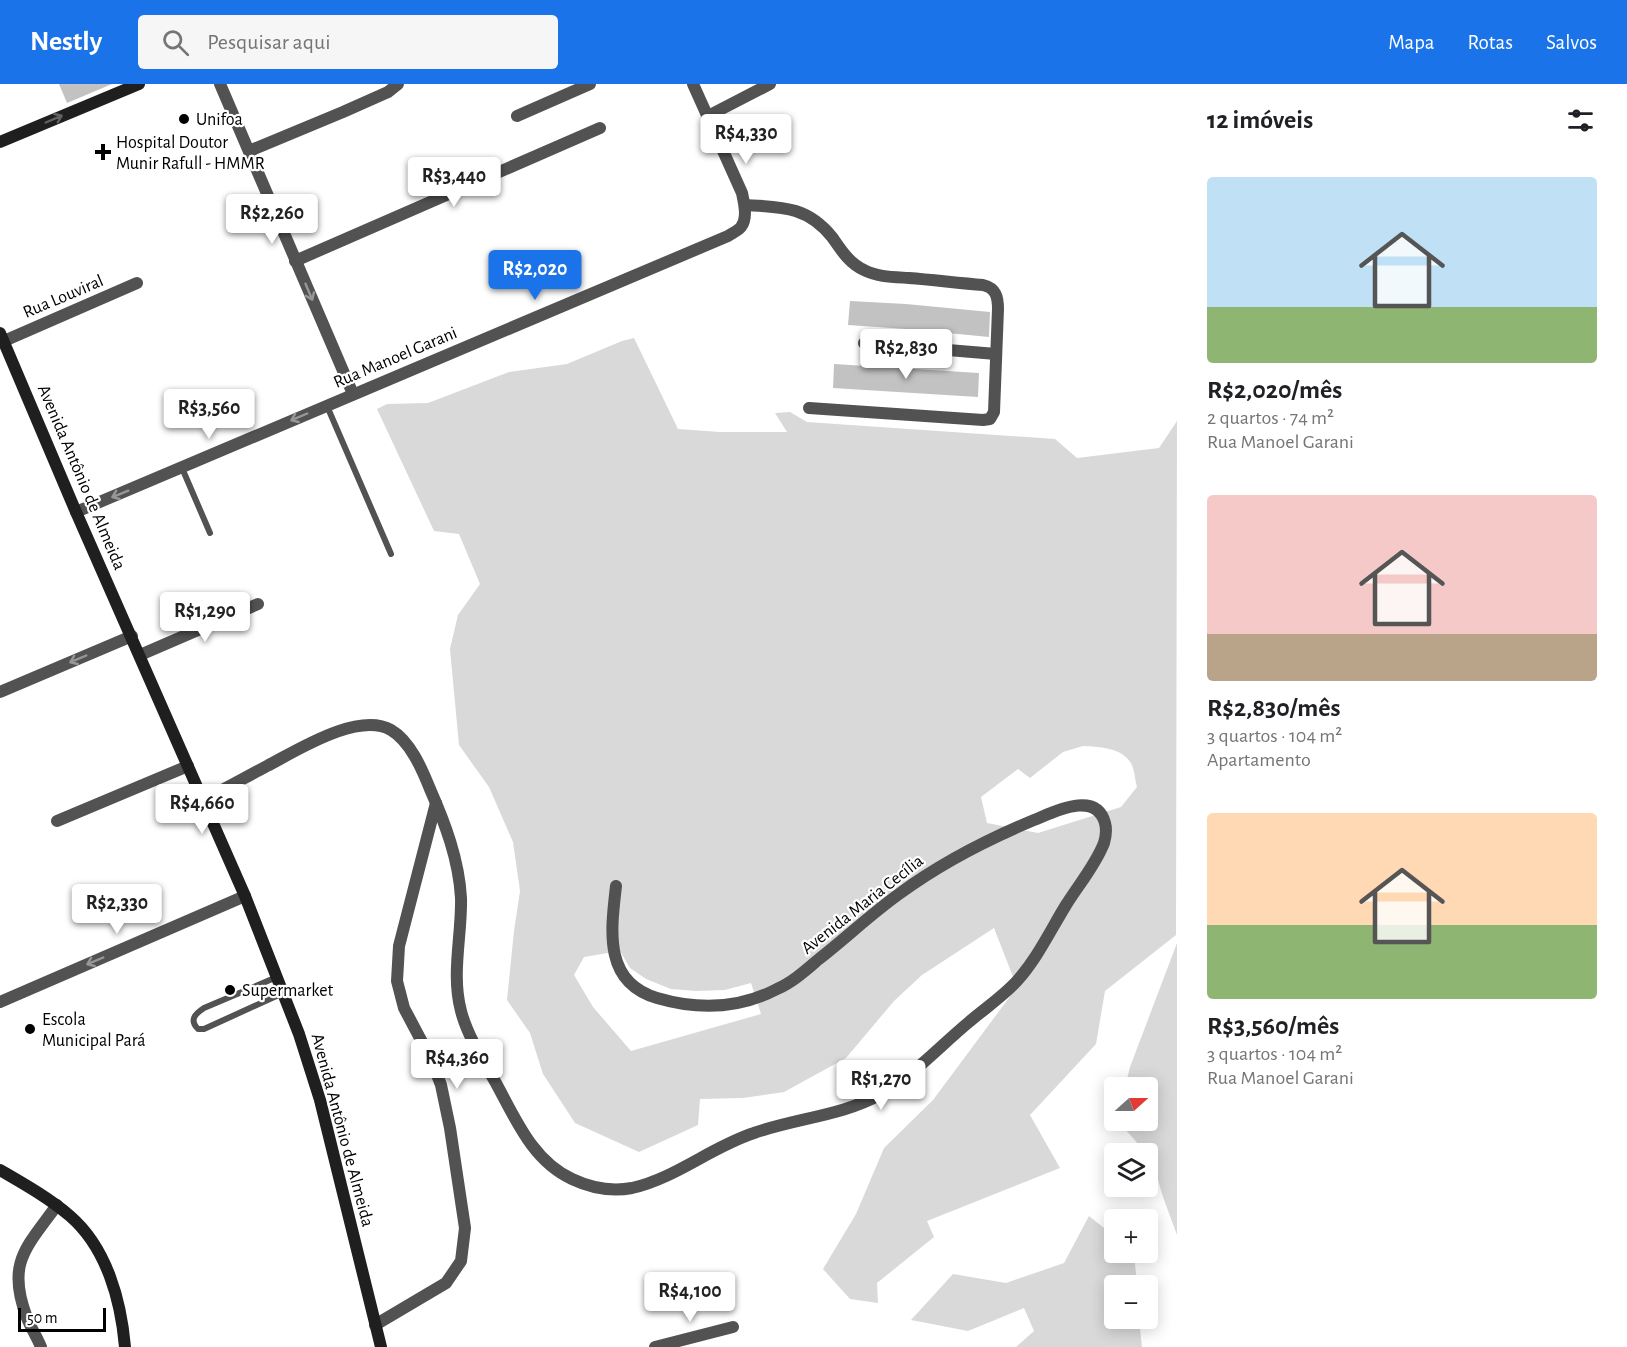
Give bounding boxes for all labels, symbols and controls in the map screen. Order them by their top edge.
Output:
search box [138,15,558,69]
icon: search [159,26,192,59]
text: Nestly [30,28,102,56]
text: Pesquisar aqui [207,31,331,53]
text: Mapa [1388,32,1435,53]
text: Rotas [1468,32,1513,53]
text: Salvos [1546,32,1597,53]
icon: filters [1564,104,1597,137]
text: 12 imóveis [1207,107,1313,133]
place label: Unifoa [196,111,243,129]
marker: Unifoa [177,112,191,126]
one-way arrow [44,113,63,124]
pin: R$4,330 [691,114,801,165]
text: R$4,330 [714,123,778,143]
place label: Hospital Doutor Munir Rafull - HMMR [116,134,265,173]
marker: Hospital Doutor Munir Rafull - HMMR [94,143,112,161]
pin: R$3,440 [399,157,509,208]
text: R$3,440 [422,166,486,186]
pin: R$2,260 [217,194,327,245]
text: R$2,260 [240,203,304,223]
icon: home [1348,216,1456,324]
pin: R$2,020 [480,250,590,301]
text: R$2,020 [502,259,568,279]
street label: Rua Louviral [21,272,106,322]
one-way arrow [304,283,315,301]
street label: Rua Manoel Garani [331,324,460,392]
pin: R$2,830 [851,329,961,380]
text: R$2,830 [874,338,938,358]
text: R$2,020/mês [1207,377,1342,403]
street label: Avenida Antônio de Almeida [34,382,128,573]
pin: R$3,560 [154,389,264,440]
text: R$3,560 [178,398,240,418]
text: 2 quartos · 74 m² [1207,408,1334,428]
one-way arrow [291,412,309,423]
text: Rua Manoel Garani [1207,432,1354,452]
one-way arrow [111,489,130,500]
icon: home [1348,534,1456,642]
pin: R$1,290 [150,592,260,643]
text: R$1,290 [174,601,236,621]
one-way arrow [69,654,87,665]
text: R$2,830/mês [1207,695,1340,721]
text: 3 quartos · 104 m² [1207,726,1342,746]
text: Apartamento [1207,750,1311,770]
pin: R$4,660 [147,784,257,835]
text: R$4,660 [169,793,235,813]
street label: Avenida Maria Cecília [798,852,927,958]
icon: home [1348,852,1456,960]
pin: R$2,330 [62,884,172,935]
text: R$2,330 [86,893,148,913]
one-way arrow [87,955,105,967]
place label: Supermarket [242,982,334,1000]
marker: Supermarket [223,983,237,997]
place label: Escola Municipal Pará [42,1011,146,1050]
text: R$3,560/mês [1207,1013,1339,1039]
marker: Escola Municipal Pará [23,1022,37,1036]
street label: Avenida Antônio de Almeida [308,1032,377,1229]
pin: R$4,360 [402,1039,512,1090]
text: 3 quartos · 104 m² [1207,1044,1342,1064]
text: R$4,360 [425,1048,489,1068]
pin: R$1,270 [826,1060,936,1111]
text: Rua Manoel Garani [1207,1068,1354,1088]
text: R$1,270 [850,1069,912,1089]
north arrow [1104,1077,1158,1131]
map controls [1104,1077,1158,1329]
button: layers [1104,1143,1158,1197]
button: + [1104,1209,1158,1263]
pin: R$4,100 [635,1272,745,1323]
button: − [1104,1275,1158,1329]
text: R$4,100 [658,1281,722,1301]
scale bar [18,1305,106,1332]
text: 50 m [27,1310,58,1326]

